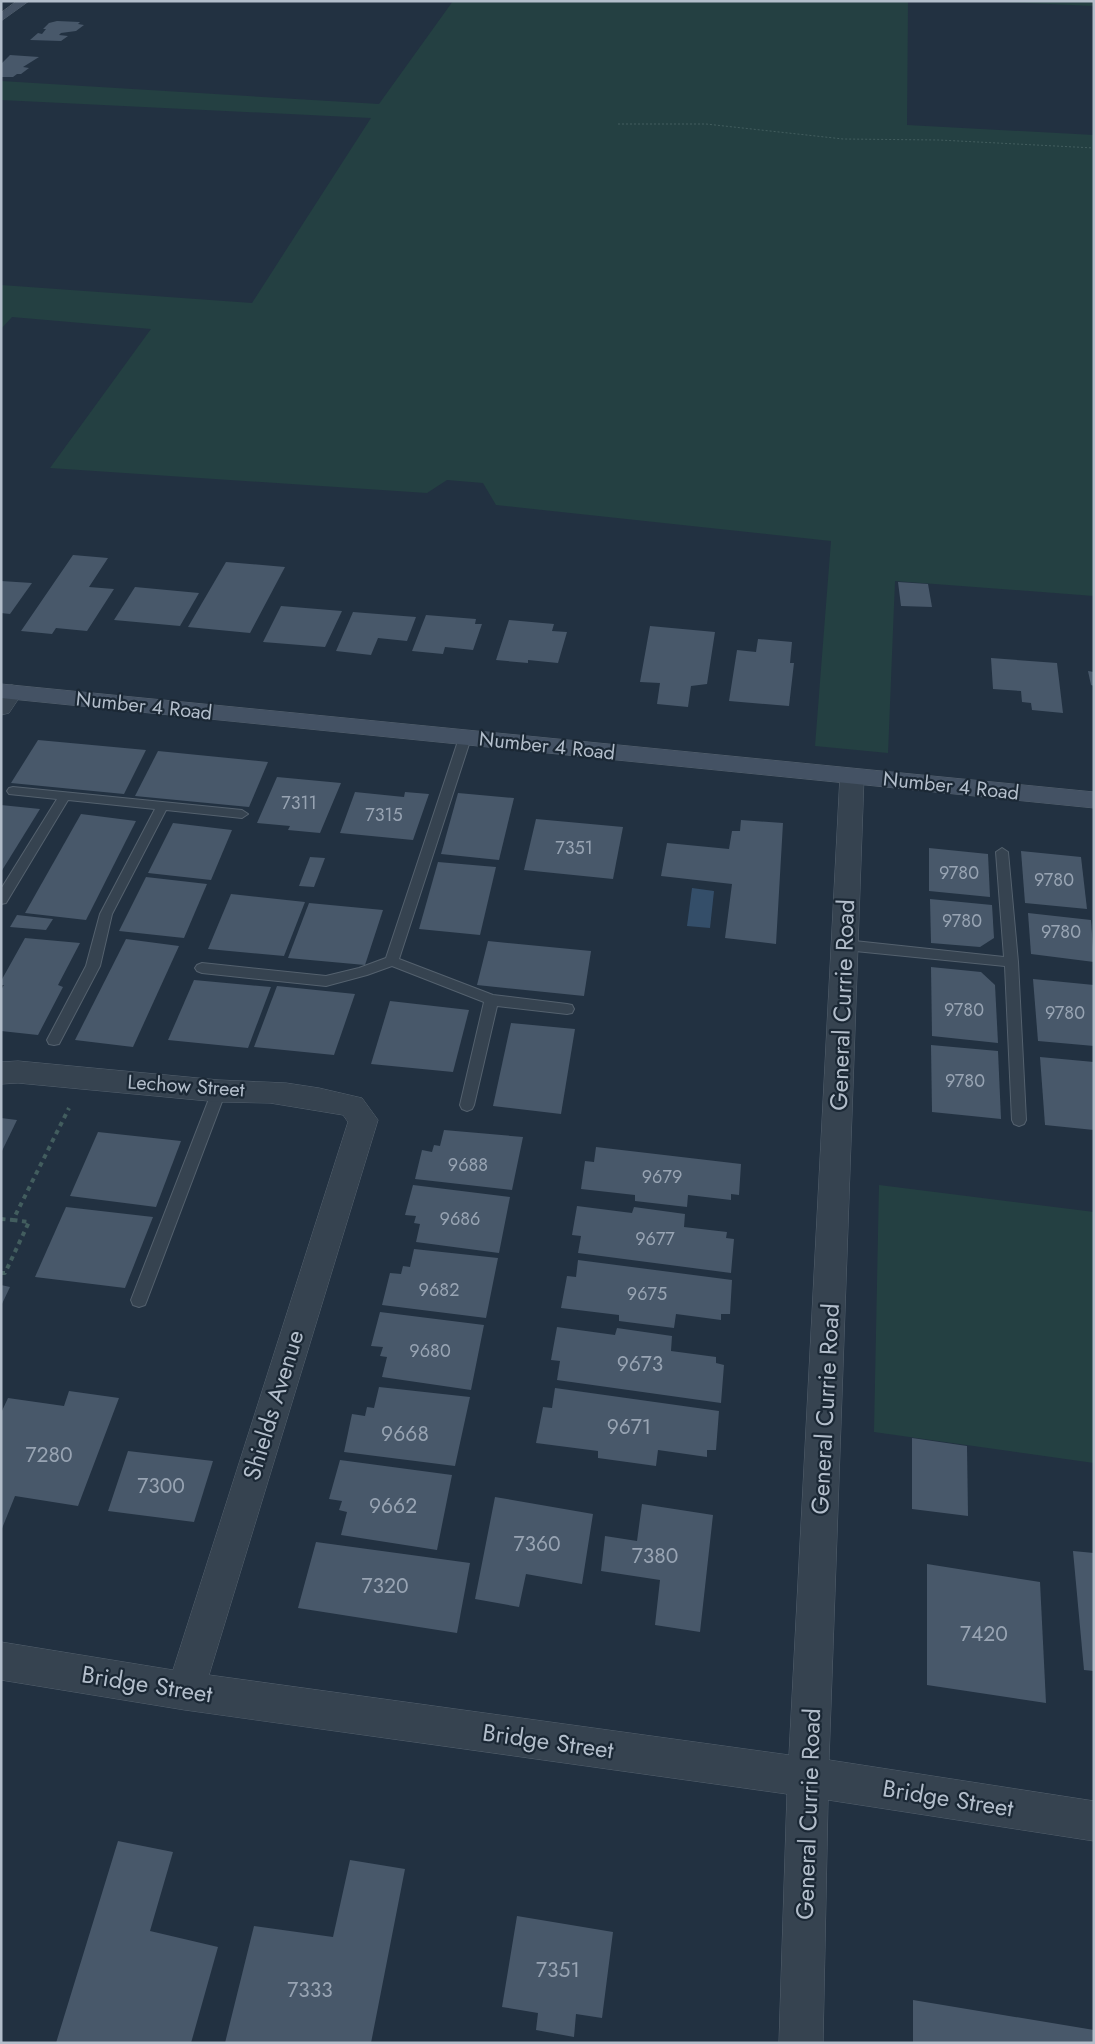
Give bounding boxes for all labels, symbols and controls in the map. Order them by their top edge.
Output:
street label: Number 4 Road [74,684,214,728]
street label: Number 4 Road [477,724,617,768]
street label: Number 4 Road [881,764,1021,808]
house number: 7311 [281,790,317,816]
house number: 7315 [365,802,403,828]
house number: 7351 [555,835,593,861]
house number: 9780 [939,860,979,886]
house number: 9780 [1034,867,1074,893]
street label: General Currie Road [821,899,863,1111]
house number: 9780 [942,908,982,934]
house number: 9780 [1041,919,1081,945]
house number: 9780 [944,997,984,1023]
house number: 9780 [1045,1000,1085,1026]
street label: Lechow Street [126,1067,246,1105]
house number: 9780 [945,1068,985,1094]
house number: 9688 [448,1152,488,1178]
house number: 9679 [642,1164,682,1190]
house number: 9686 [440,1206,480,1232]
house number: 9677 [635,1226,675,1252]
house number: 9682 [419,1277,459,1303]
house number: 9675 [627,1281,667,1307]
street label: General Currie Road [802,1302,848,1516]
street label: Shields Avenue [234,1326,312,1484]
house number: 9680 [409,1338,451,1364]
house number: 9673 [617,1349,663,1379]
house number: 9671 [607,1412,651,1442]
house number: 9668 [381,1419,429,1449]
house number: 7280 [25,1440,73,1470]
house number: 7300 [137,1471,185,1501]
house number: 9662 [369,1491,417,1521]
house number: 7360 [513,1529,561,1559]
house number: 7380 [632,1541,678,1571]
house number: 7320 [361,1571,409,1601]
house number: 7420 [960,1619,1008,1649]
street label: Bridge Street [79,1656,215,1712]
street label: General Currie Road [787,1708,829,1920]
street label: Bridge Street [480,1714,616,1768]
street label: Bridge Street [880,1770,1016,1826]
house number: 7351 [536,1955,580,1985]
house number: 7333 [287,1975,333,2005]

